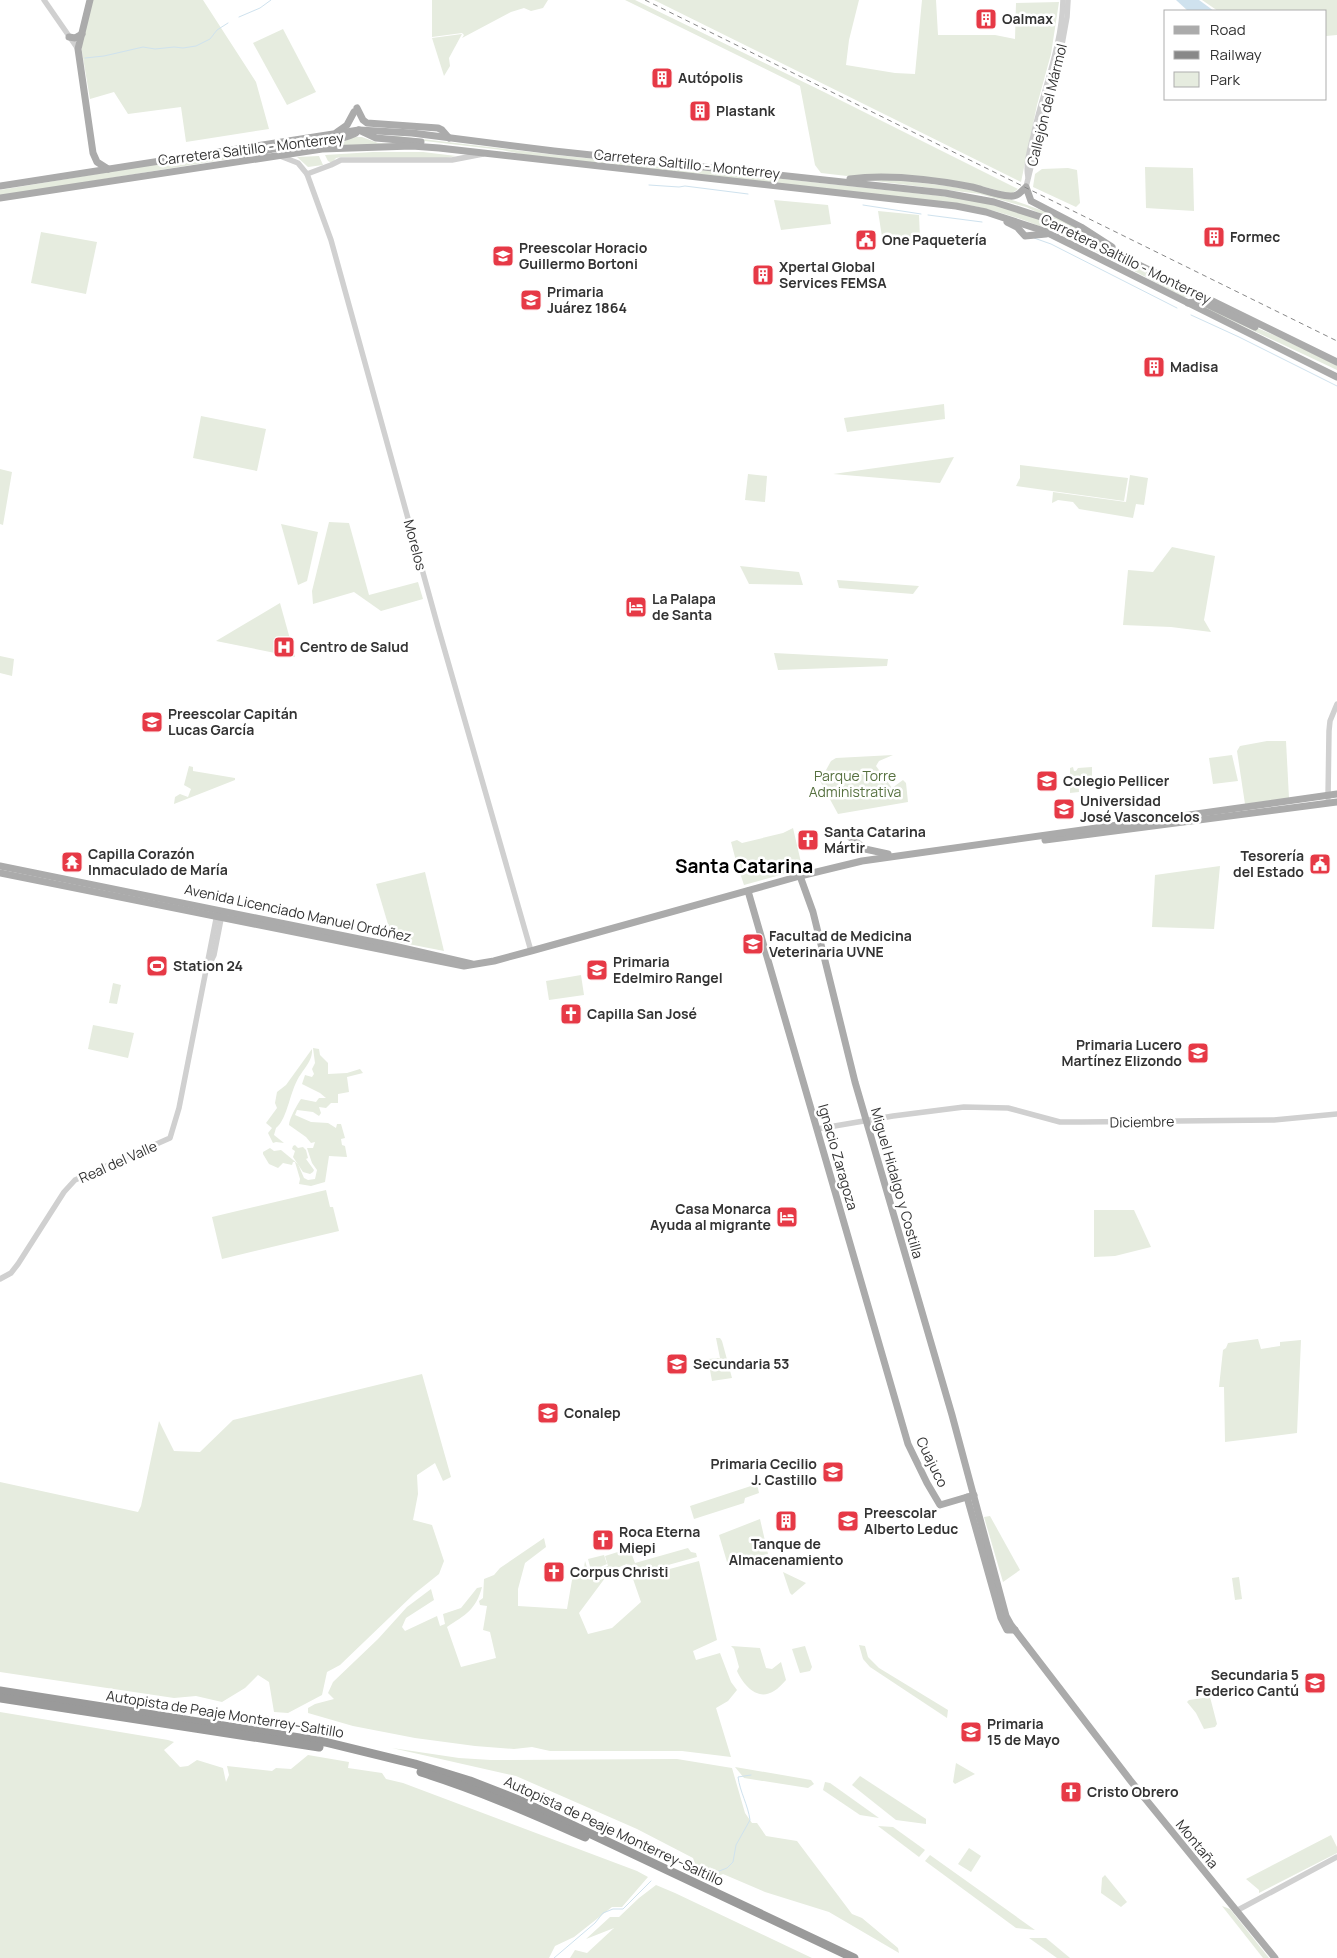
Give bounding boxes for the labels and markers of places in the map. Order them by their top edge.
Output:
building icon: Oalmax [974,7,998,31]
place label: Oalmax [1002,9,1053,28]
building icon: Autópolis [650,66,674,90]
place label: Autópolis [678,68,744,87]
building icon: Plastank [688,99,712,123]
place label: Plastank [716,101,775,120]
building icon: Formec [1202,225,1226,249]
place label: Formec [1230,227,1280,246]
public building icon: One Paquetería [854,228,878,252]
place label: One Paquetería [882,230,987,249]
place label: Preescolar Horacio Guillermo Bortoni [519,238,648,273]
school or university icon: Preescolar Horacio Guillermo Bortoni [491,244,515,268]
place label: Xpertal Global Services FEMSA [779,257,887,292]
building icon: Xpertal Global Services FEMSA [751,263,775,287]
place label: Primaria Juárez 1864 [547,282,627,317]
school or university icon: Primaria Juárez 1864 [519,288,543,312]
building icon: Madisa [1142,355,1166,379]
place label: Madisa [1170,357,1218,376]
place label: La Palapa de Santa [652,589,716,624]
hotel icon: La Palapa de Santa [624,595,648,619]
hospital icon: Centro de Salud [272,635,296,659]
place label: Centro de Salud [300,637,409,656]
place label: Preescolar Capitán Lucas García [168,704,298,739]
school or university icon: Preescolar Capitán Lucas García [140,710,164,734]
school or university icon: Colegio Pellicer [1035,769,1059,793]
place label: Colegio Pellicer [1063,771,1170,790]
place label: Universidad José Vasconcelos [1080,791,1200,826]
school or university icon: Universidad José Vasconcelos [1052,797,1076,821]
place label: Santa Catarina Mártir [824,822,926,857]
church icon: Santa Catarina Mártir [796,828,820,852]
place label: Capilla Corazón Inmaculado de María [88,844,228,879]
place label: Tesorería del Estado [1233,846,1304,881]
temple icon: Capilla Corazón Inmaculado de María [60,850,84,874]
public building icon: Tesorería del Estado [1308,852,1332,876]
place label: Facultad de Medicina Veterinaria UVNE [769,926,912,961]
school or university icon: Facultad de Medicina Veterinaria UVNE [741,932,765,956]
place label: Primaria Edelmiro Rangel [613,952,723,987]
sports icon: Station 24 [145,954,169,978]
place label: Station 24 [173,956,243,975]
school or university icon: Primaria Edelmiro Rangel [585,958,609,982]
church icon: Capilla San José [559,1002,583,1026]
place label: Capilla San José [587,1004,697,1023]
place label: Primaria Lucero Martínez Elizondo [1062,1035,1182,1070]
school or university icon: Primaria Lucero Martínez Elizondo [1186,1041,1210,1065]
place label: Casa Monarca Ayuda al migrante [650,1199,771,1234]
hotel icon: Casa Monarca Ayuda al migrante [775,1205,799,1229]
school or university icon: Secundaria 53 [665,1352,689,1376]
place label: Secundaria 53 [693,1354,790,1373]
school or university icon: Conalep [536,1401,560,1425]
place label: Conalep [564,1403,621,1422]
place label: Primaria Cecilio J. Castillo [710,1454,817,1489]
school or university icon: Primaria Cecilio J. Castillo [821,1460,845,1484]
place label: Preescolar Alberto Leduc [864,1503,958,1538]
building icon: Tanque de Almacenamiento [774,1509,798,1533]
school or university icon: Preescolar Alberto Leduc [836,1509,860,1533]
place label: Roca Eterna Miepi [619,1522,700,1557]
church icon: Roca Eterna Miepi [591,1528,615,1552]
place label: Tanque de Almacenamiento [729,1534,844,1569]
church icon: Corpus Christi [542,1560,566,1584]
place label: Corpus Christi [570,1562,669,1581]
place label: Secundaria 5 Federico Cantú [1196,1665,1299,1700]
school or university icon: Secundaria 5 Federico Cantú [1303,1671,1327,1695]
place label: Primaria 15 de Mayo [987,1714,1060,1749]
school or university icon: Primaria 15 de Mayo [959,1720,983,1744]
church icon: Cristo Obrero [1059,1780,1083,1804]
place label: Cristo Obrero [1087,1782,1179,1801]

